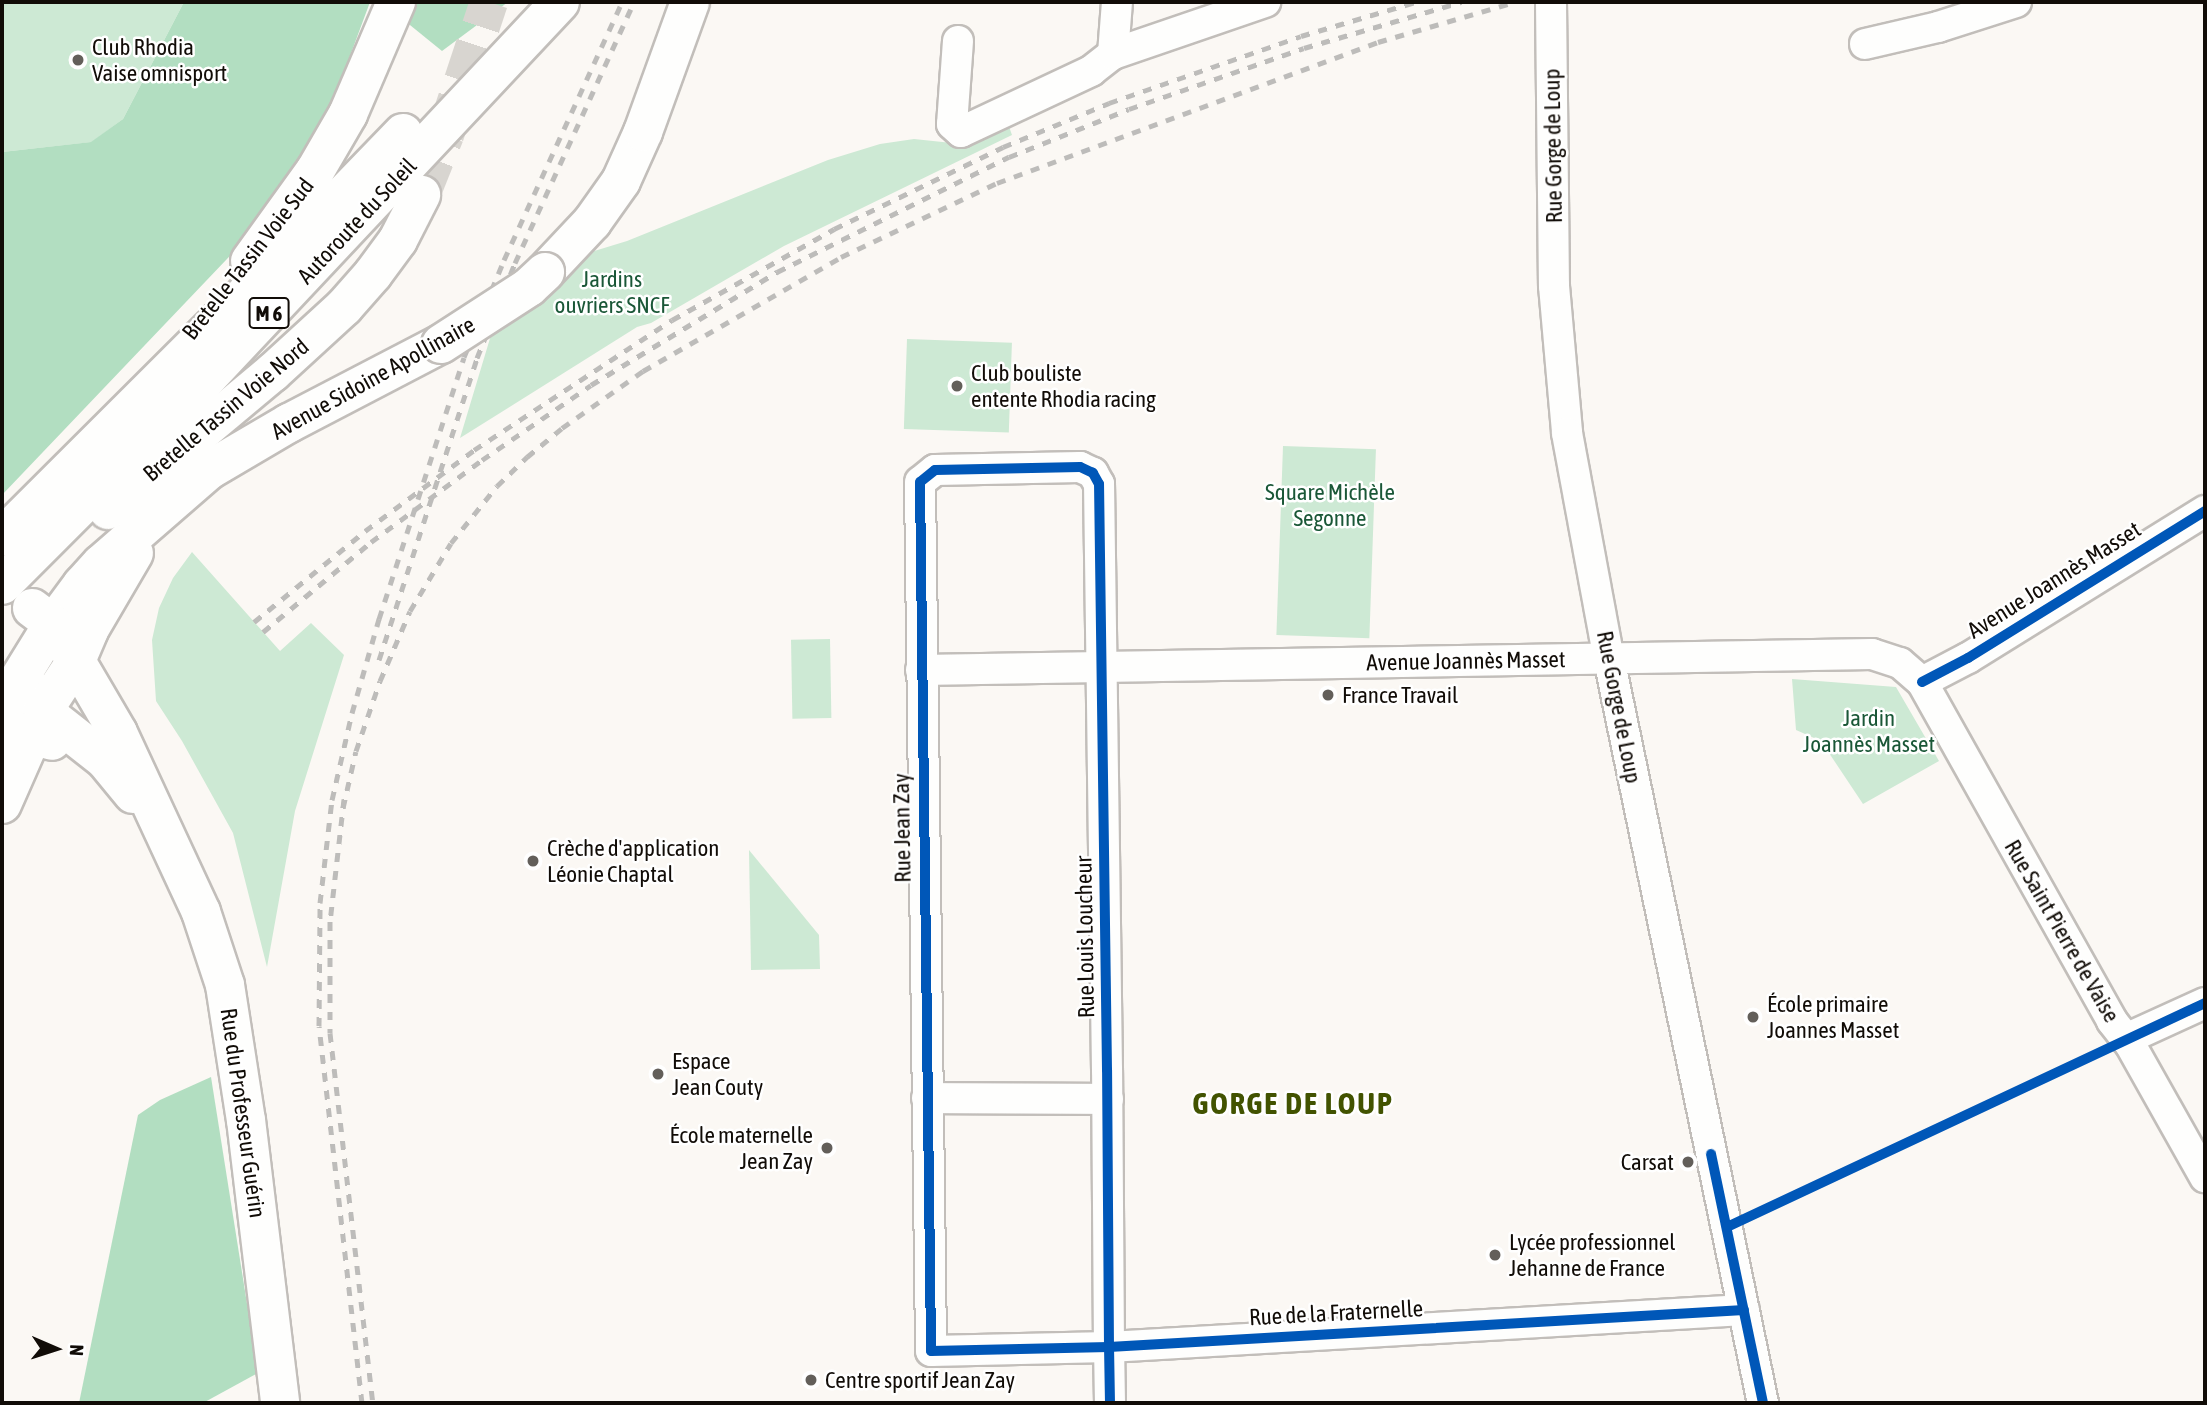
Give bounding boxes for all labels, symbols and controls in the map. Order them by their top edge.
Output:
place label: Club Rhodia Vaise omnisport [92,33,227,87]
marker: Club Rhodia Vaise omnisport [70,52,86,68]
street label: Rue Gorge de Loup [1538,69,1568,223]
street label: Autoroute du Soleil [292,152,422,290]
street label: Bretelle Tassin Voie Sud [176,173,320,345]
park label: Jardins ouvriers SNCF [555,265,669,319]
road number: M 6 [248,296,290,330]
street label: Avenue Sidoine Apollinaire [266,311,480,445]
street label: Bretelle Tassin Voie Nord [138,333,314,487]
place label: Club bouliste entente Rhodia racing [971,359,1156,413]
marker: Club bouliste entente Rhodia racing [949,378,965,394]
park label: Square Michèle Segonne [1265,478,1395,532]
street label: Avenue Joannès Masset [1962,516,2146,644]
street label: Rue Gorge de Loup [1591,629,1647,785]
street label: Avenue Joannès Masset [1366,645,1566,677]
place label: France Travail [1342,681,1458,709]
marker: France Travail [1320,687,1336,703]
park label: Jardin Joannès Masset [1803,704,1935,758]
street label: Rue Jean Zay [887,773,917,883]
place label: Crèche d'application Léonie Chaptal [547,834,719,888]
street label: Rue Saint Pierre de Vaise [1999,835,2125,1027]
marker: Crèche d'application Léonie Chaptal [525,853,541,869]
street label: Rue Louis Loucheur [1070,856,1100,1018]
place label: École primaire Joannes Masset [1767,990,1899,1044]
street label: Rue du Professeur Guérin [215,1006,271,1220]
marker: École primaire Joannes Masset [1745,1009,1761,1025]
place label: Espace Jean Couty [672,1047,763,1101]
marker: Espace Jean Couty [650,1066,666,1082]
district label: GORGE DE LOUP [1194,1085,1392,1121]
place label: École maternelle Jean Zay [670,1121,813,1175]
marker: École maternelle Jean Zay [819,1140,835,1156]
place label: Carsat [1621,1148,1674,1176]
marker: Carsat [1680,1154,1696,1170]
place label: Lycée professionnel Jehanne de France [1509,1228,1675,1282]
marker: Lycée professionnel Jehanne de France [1487,1247,1503,1263]
street label: Rue de la Fraternelle [1248,1295,1424,1331]
north arrow [21,1314,91,1384]
text: N [66,1344,88,1356]
place label: Centre sportif Jean Zay [825,1366,1015,1394]
marker: Centre sportif Jean Zay [803,1372,819,1388]

